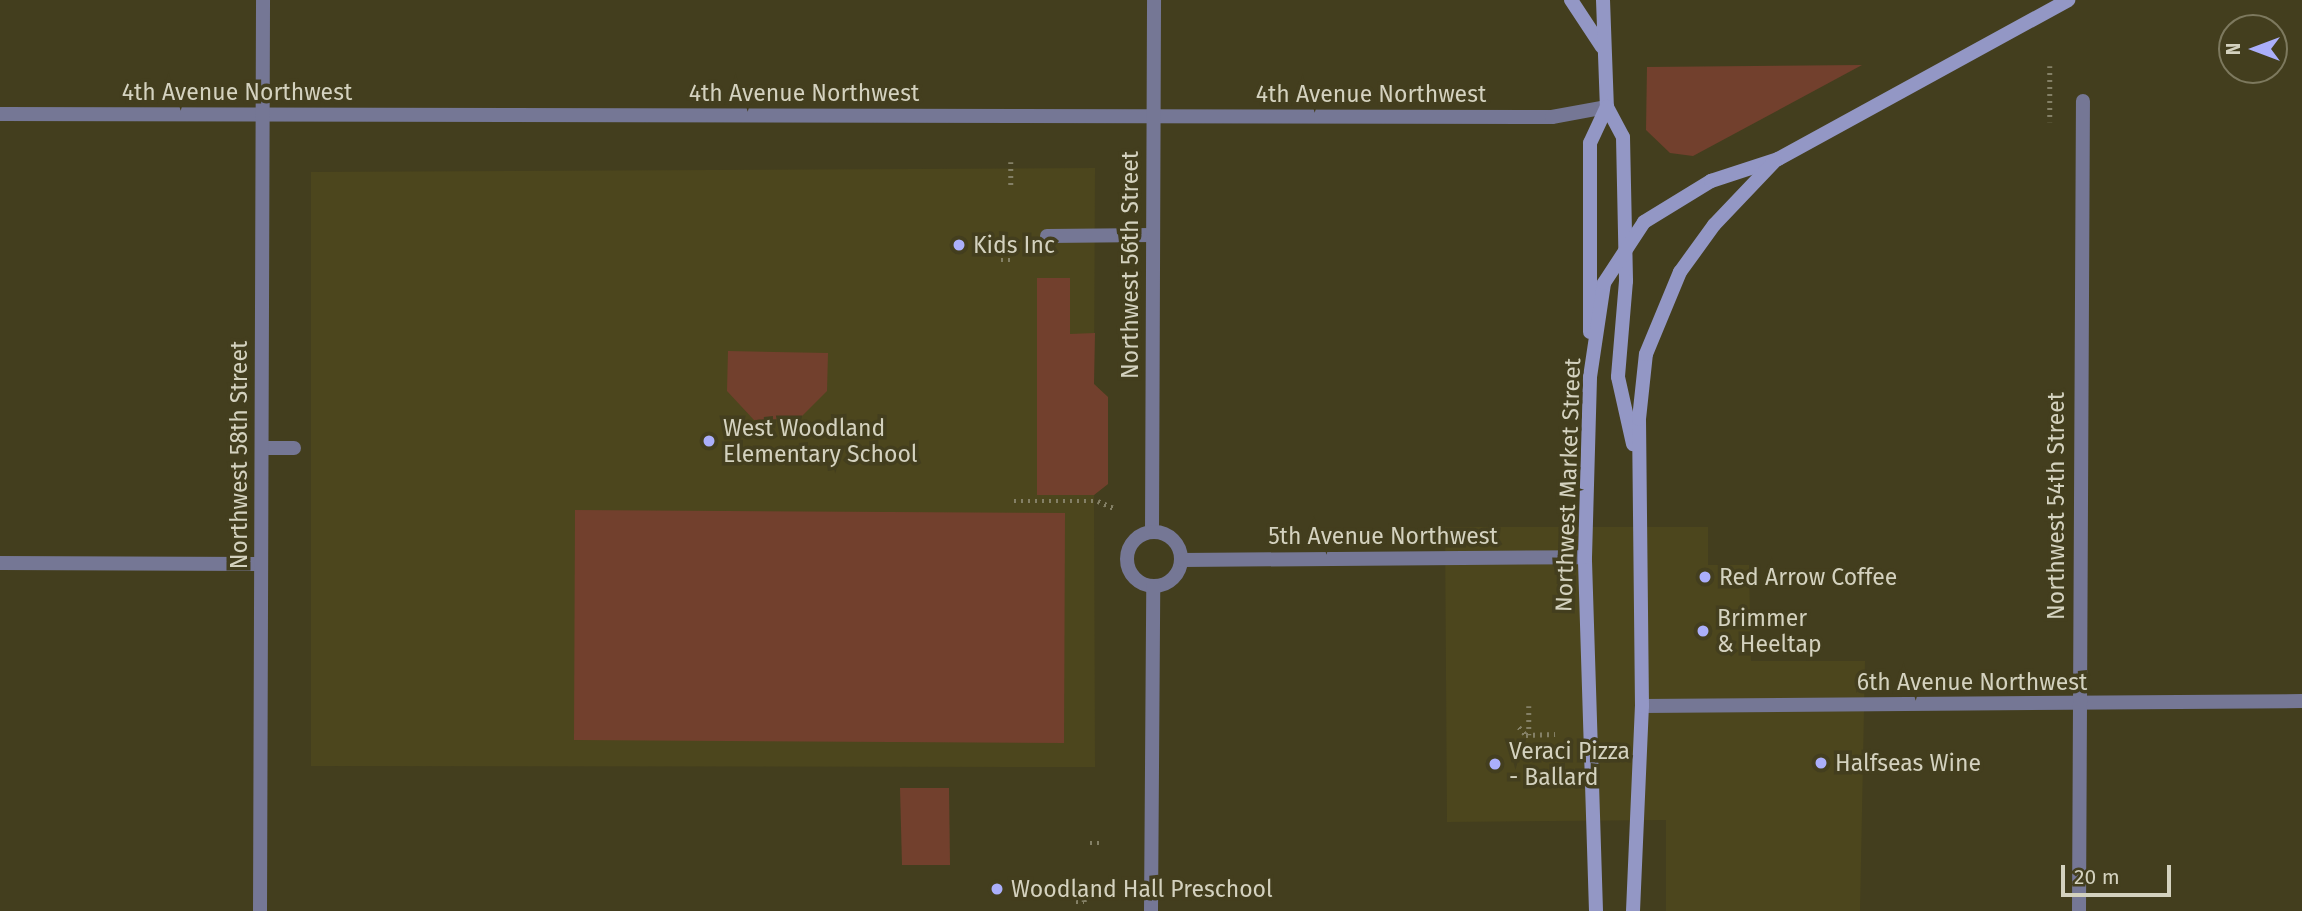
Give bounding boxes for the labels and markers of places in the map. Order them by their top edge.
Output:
place label: Kids Inc [973,231,1055,259]
marker: Kids Inc [951,237,967,253]
place label: West Woodland Elementary School [723,414,918,468]
marker: West Woodland Elementary School [701,433,717,449]
place label: Red Arrow Coffee [1719,563,1897,591]
marker: Red Arrow Coffee [1697,569,1713,585]
place label: Brimmer & Heeltap [1717,604,1822,658]
marker: Brimmer & Heeltap [1695,623,1711,639]
place label: Veraci Pizza - Ballard [1509,737,1630,791]
place label: Halfseas Wine [1835,749,1981,777]
marker: Halfseas Wine [1813,755,1829,771]
marker: Veraci Pizza - Ballard [1487,756,1503,772]
place label: Woodland Hall Preschool [1011,875,1273,903]
marker: Woodland Hall Preschool [989,881,1005,897]

